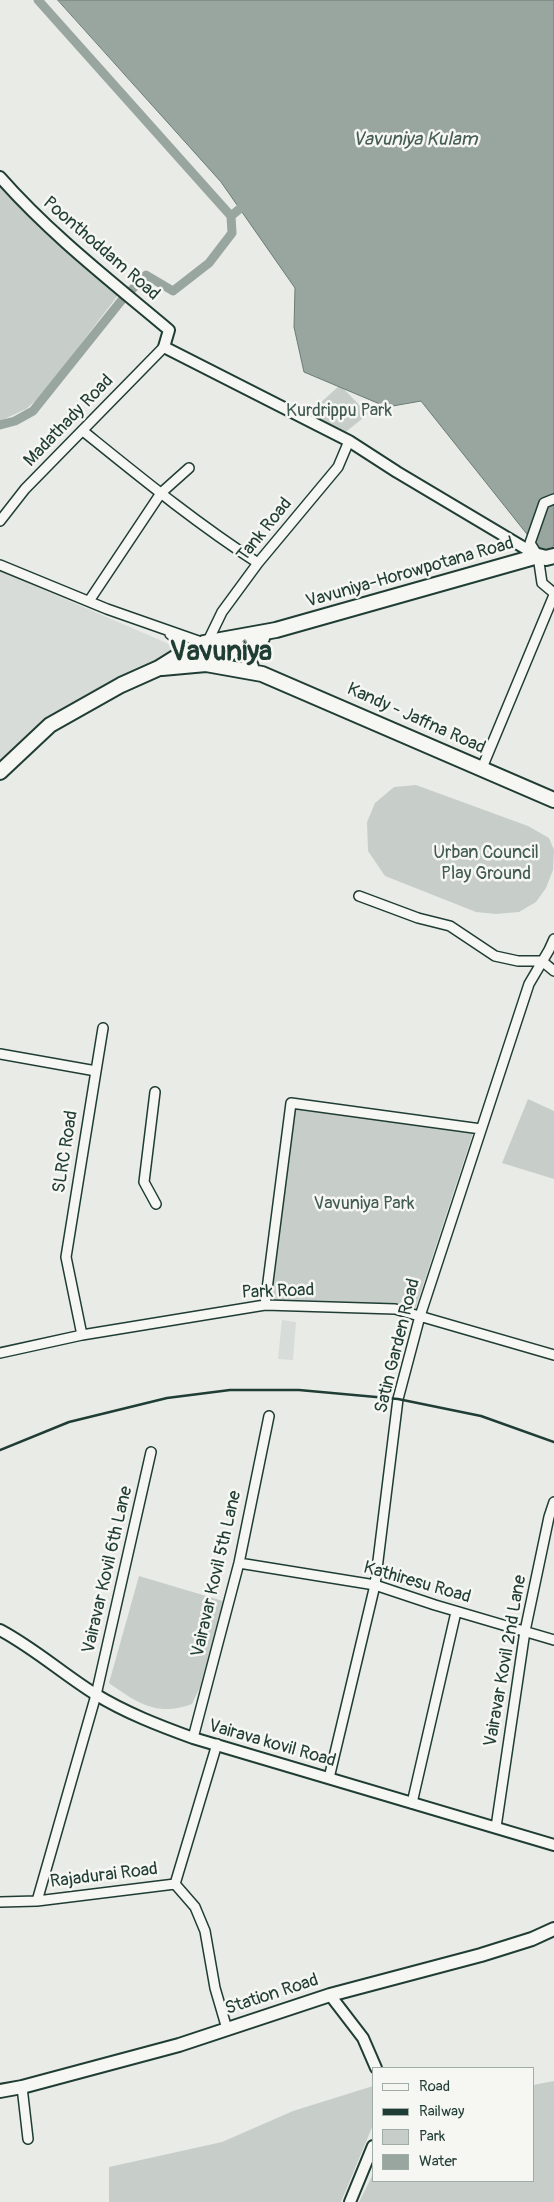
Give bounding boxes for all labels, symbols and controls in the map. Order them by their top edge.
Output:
water label: Vavuniya Kulam [353,129,477,151]
street label: Poonthoddam Road [38,192,164,306]
street label: Madathady Road [20,370,118,472]
park label: Kurdrippu Park [286,400,392,422]
street label: Tank Road [233,494,297,566]
street label: Vavuniya-Horowpotana Road [304,533,516,613]
district label: Vavuniya [170,636,272,670]
street label: Kandy - Jaffna Road [343,679,489,759]
park label: Urban Council Play Ground [433,842,539,884]
street label: SLRC Road [49,1109,83,1195]
park label: Vavuniya Park [313,1193,415,1215]
street label: Satin Garden Road [371,1276,425,1416]
street label: Park Road [241,1280,315,1304]
street label: Vairavar Kovil 6th Lane [78,1484,138,1656]
street label: Vairavar Kovil 5th Lane [187,1489,247,1659]
street label: Kathiresu Road [361,1557,473,1609]
street label: Vairavar Kovil 2nd Lane [480,1573,532,1749]
street label: Vairava kovil Road [206,1715,338,1773]
street label: Rajadurai Road [49,1859,159,1893]
street label: Station Road [223,1970,321,2020]
legend [372,2067,534,2182]
text: Road [419,2077,450,2096]
text: Railway [419,2102,464,2121]
text: Park [419,2127,445,2146]
text: Water [419,2152,457,2171]

